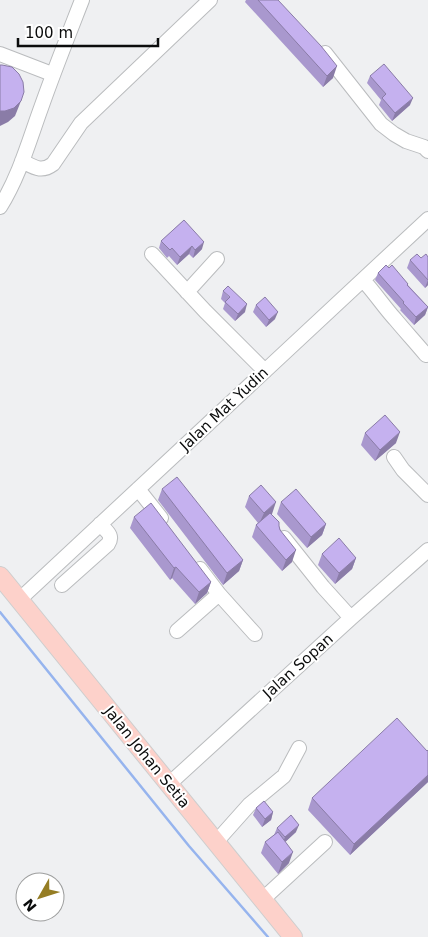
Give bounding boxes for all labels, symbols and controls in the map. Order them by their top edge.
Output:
scale bar [18,15,158,47]
text: 100 m [25,24,73,42]
street label: Jalan Mat Yudin [175,363,272,455]
street label: Jalan Sopan [258,630,337,703]
street label: Jalan Johan Setia [100,702,194,812]
north arrow [15,872,65,922]
text: N [20,896,40,915]

